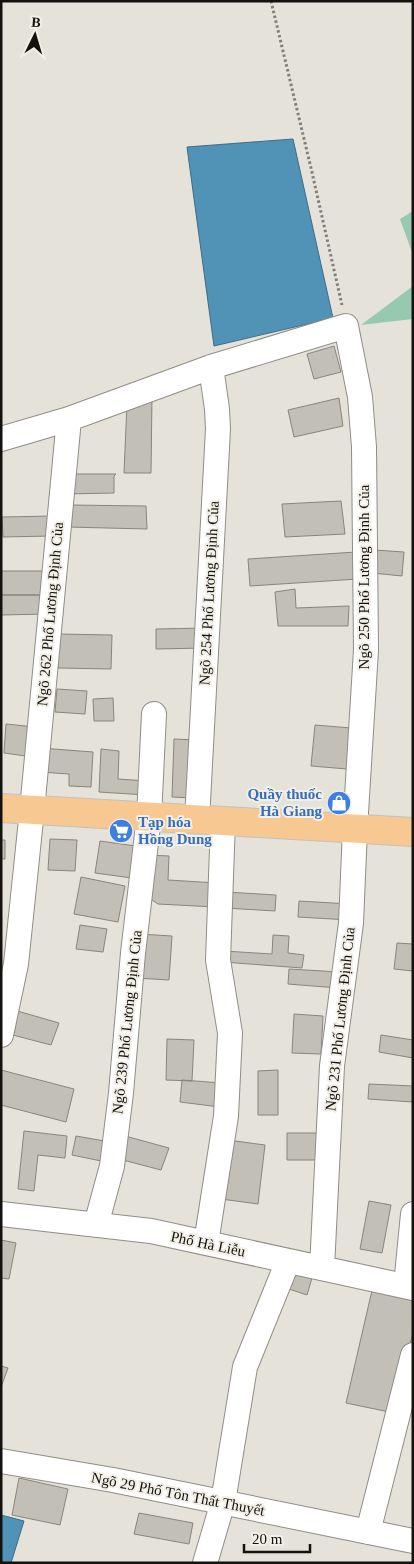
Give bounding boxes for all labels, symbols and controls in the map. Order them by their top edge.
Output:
north arrow [10,10,60,60]
text: B [31,15,41,30]
street label: Ngõ 250 Phố Lương Định Của [356,484,372,669]
street label: Ngõ 254 Phố Lương Định Của [196,500,222,686]
street label: Ngõ 262 Phố Lương Định Của [34,521,66,707]
place label: Quầy thuốc Hà Giang [247,786,322,819]
shop icon: Quầy thuốc Hà Giang [326,790,352,816]
place label: Tạp hóa Hồng Dung [138,814,212,847]
supermarket icon: Tạp hóa Hồng Dung [108,818,134,844]
street label: Ngõ 231 Phố Lương Định Của [322,926,358,1112]
street label: Ngõ 239 Phố Lương Định Của [109,929,145,1115]
street label: Phố Hà Liễu [169,1228,247,1260]
street label: Ngõ 29 Phố Tôn Thất Thuyết [90,1469,267,1519]
scale bar [244,1522,310,1554]
text: 20 m [252,1531,283,1547]

